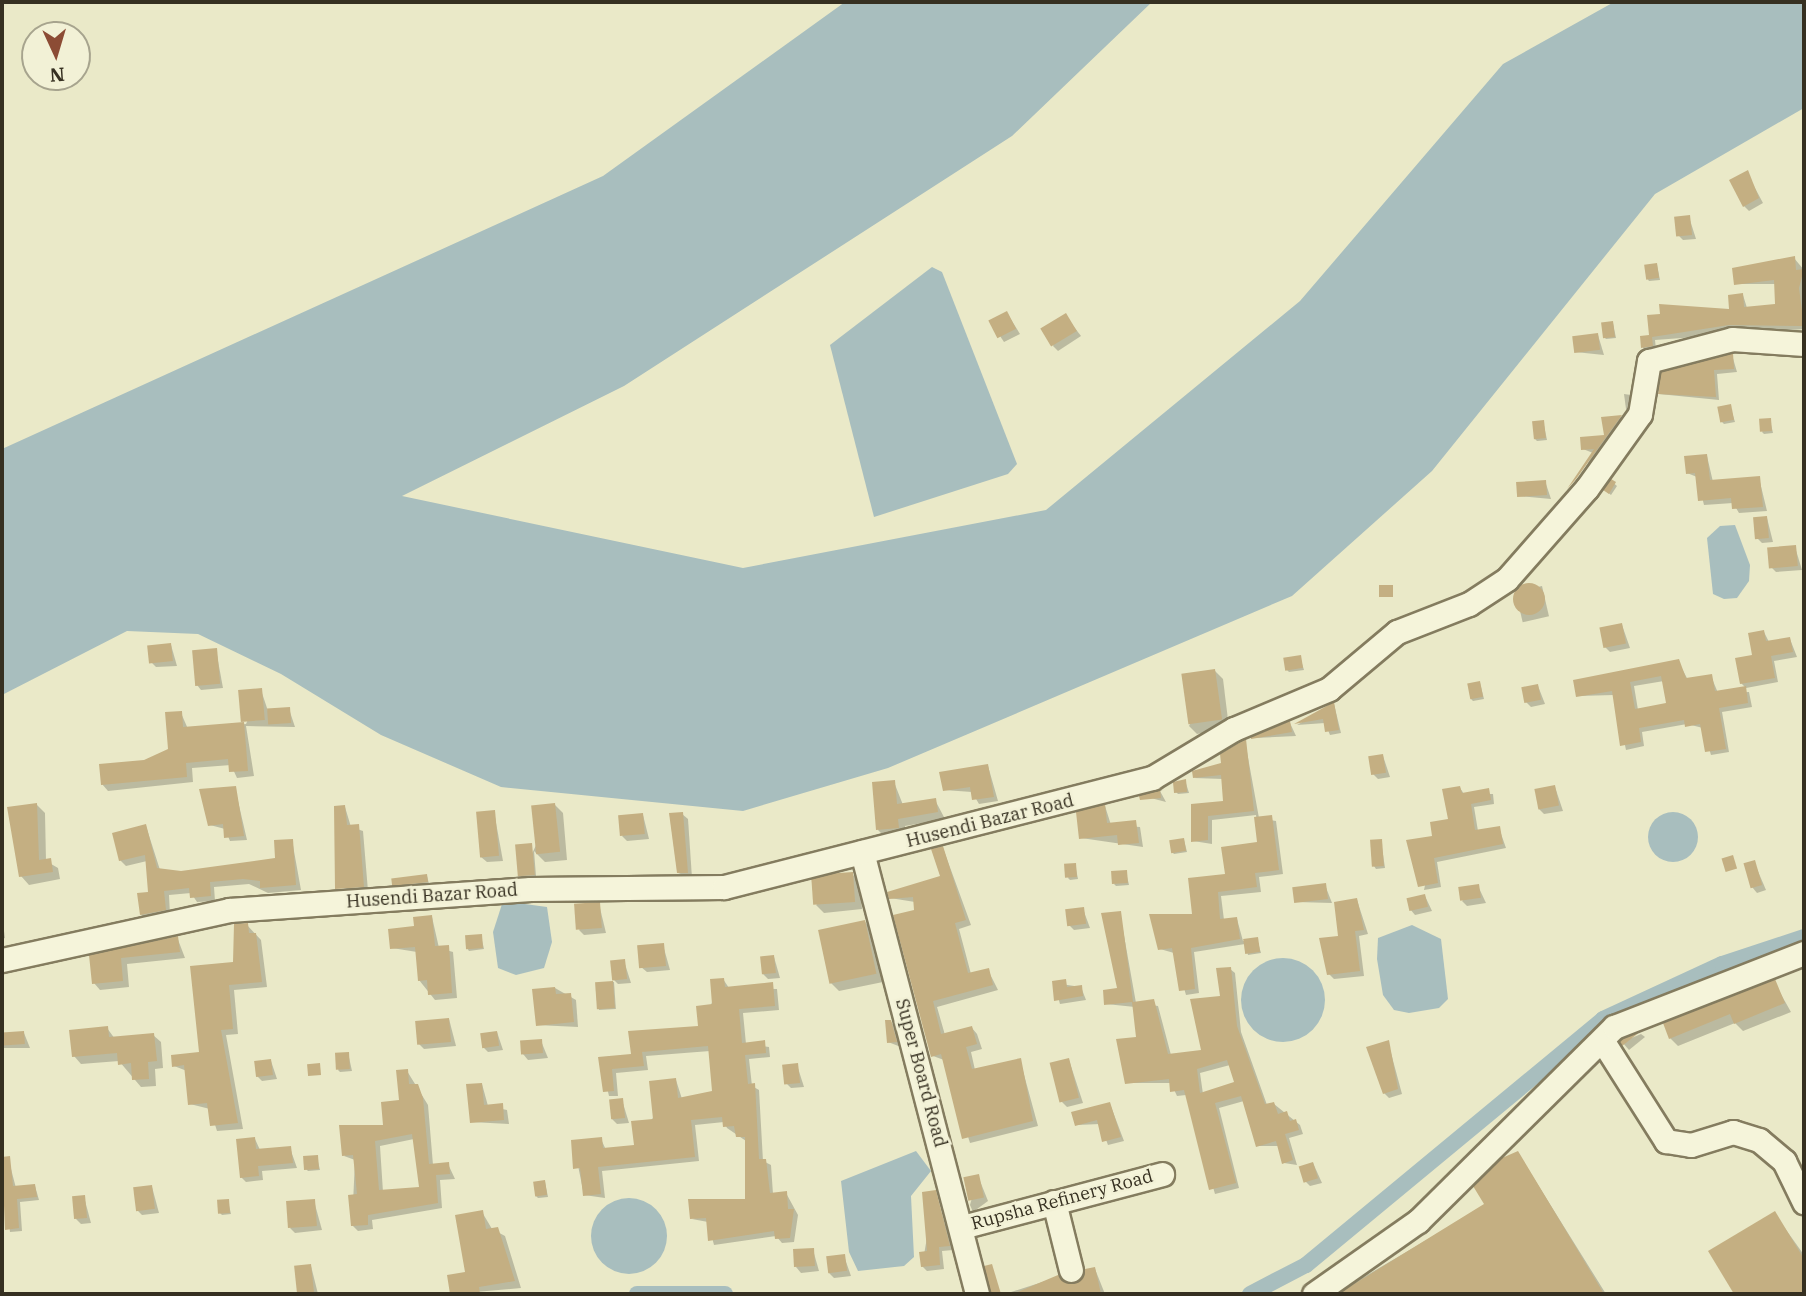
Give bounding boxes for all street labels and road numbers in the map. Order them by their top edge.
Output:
street label: Husendi Bazar Road [904,790,1076,852]
street label: Husendi Bazar Road [345,879,519,913]
street label: Super Board Road [891,996,951,1150]
street label: Rupsha Refinery Road [969,1165,1155,1235]

